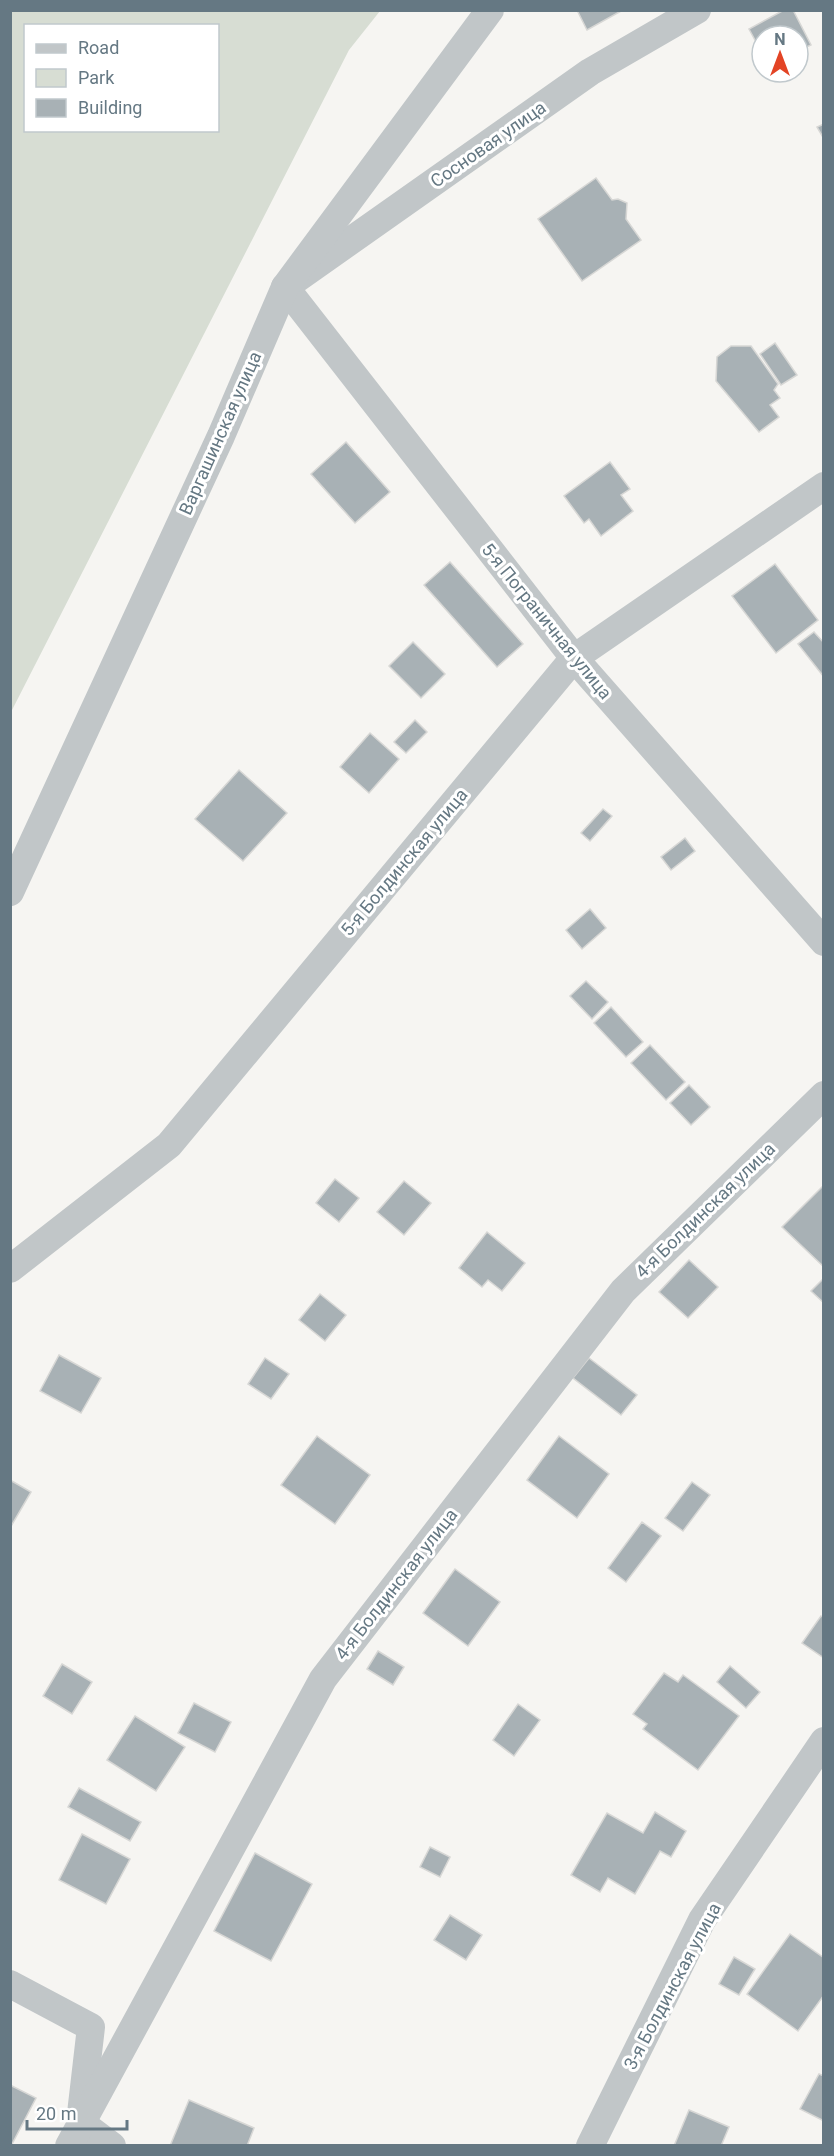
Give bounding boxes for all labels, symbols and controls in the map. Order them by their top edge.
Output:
legend [24,24,219,132]
north arrow [750,24,810,84]
text: N [774,30,786,49]
text: Road [78,37,119,58]
text: Park [78,67,115,88]
street label: Сосновая улица [426,96,550,192]
text: Building [78,97,142,118]
street label: Варгашинская улица [175,348,265,518]
street label: 5-я Пограничная улица [478,539,616,703]
street label: 5-я Болдинская улица [336,784,472,940]
street label: 4-я Болдинская улица [631,1138,779,1282]
street label: 4-я Болдинская улица [331,1504,461,1664]
street label: 3-я Болдинская улица [619,1899,725,2073]
scale bar [27,2093,128,2131]
text: 20 m [36,2103,76,2124]

